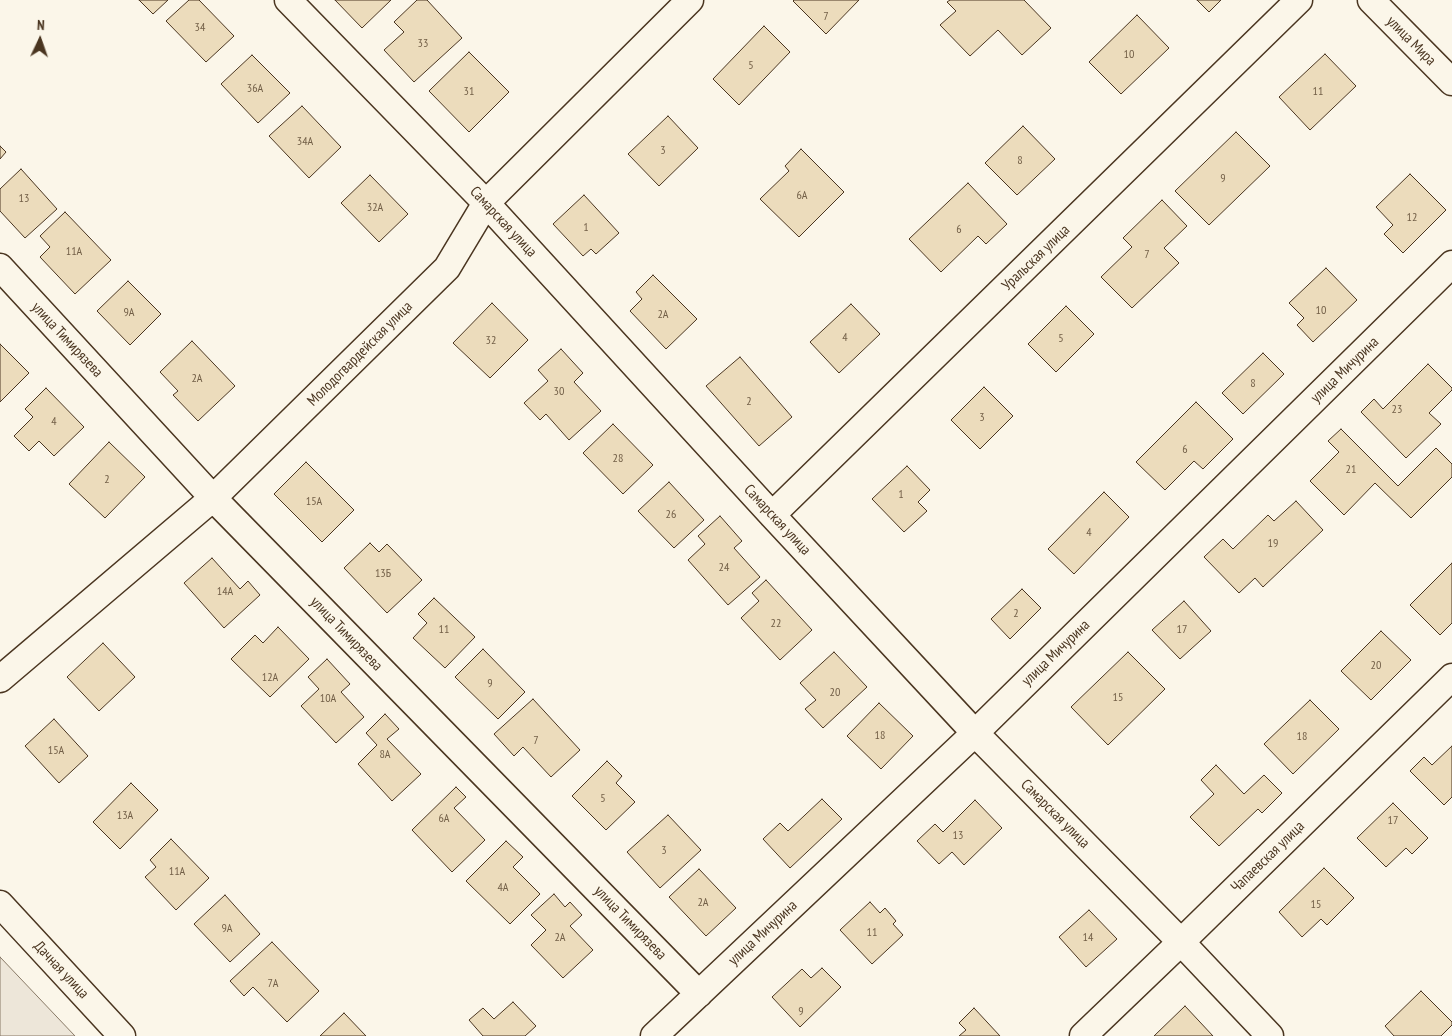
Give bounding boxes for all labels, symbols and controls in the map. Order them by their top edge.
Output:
house number: 7 [823,10,829,24]
street label: улица Мира [1383,13,1439,69]
north arrow [15,15,65,65]
text: N [37,16,45,34]
house number: 34 [195,21,205,35]
house number: 33 [418,37,428,51]
house number: 10 [1124,48,1134,62]
house number: 5 [748,59,754,73]
house number: 36А [247,82,263,96]
house number: 31 [464,85,474,99]
house number: 11 [1313,85,1323,99]
house number: 34А [297,135,313,149]
house number: 3 [660,144,666,158]
house number: 8 [1017,154,1023,168]
house number: 9 [1220,172,1226,186]
street label: Самарская улица [466,183,540,261]
house number: 6А [796,189,808,203]
house number: 13 [19,192,29,206]
house number: 32А [367,201,383,215]
house number: 12 [1407,211,1417,225]
house number: 1 [583,221,589,235]
street label: Уральская улица [998,221,1074,295]
house number: 6 [956,223,962,237]
house number: 11А [66,245,82,259]
house number: 7 [1144,248,1150,262]
street label: Молодогвардейская улица [304,298,416,410]
street label: улица Тимирязева [28,299,106,381]
house number: 10 [1316,304,1326,318]
house number: 9А [123,306,135,320]
house number: 2А [657,308,669,322]
house number: 4 [842,331,848,345]
house number: 5 [1058,332,1064,346]
street label: улица Мичурина [1307,333,1383,407]
house number: 32 [486,334,496,348]
house number: 2А [191,372,203,386]
house number: 8 [1250,377,1256,391]
house number: 30 [554,385,564,399]
house number: 2 [746,395,752,409]
house number: 23 [1392,403,1402,417]
house number: 3 [979,411,985,425]
house number: 4 [51,415,57,429]
house number: 6 [1182,443,1188,457]
house number: 28 [613,452,623,466]
house number: 21 [1346,463,1356,477]
house number: 2 [104,473,110,487]
street label: Самарская улица [740,481,814,559]
house number: 1 [898,488,904,502]
house number: 15А [306,495,322,509]
house number: 26 [666,508,676,522]
house number: 4 [1086,526,1092,540]
house number: 19 [1268,537,1278,551]
house number: 24 [719,561,729,575]
house number: 13Б [375,567,391,581]
house number: 14А [217,585,233,599]
street label: улица Тимирязева [306,593,386,675]
house number: 2 [1013,607,1019,621]
street label: улица Мичурина [1018,616,1094,690]
house number: 22 [771,617,781,631]
house number: 11 [439,623,449,637]
house number: 17 [1177,623,1187,637]
house number: 20 [1371,659,1381,673]
house number: 12А [262,671,278,685]
house number: 9 [487,677,493,691]
house number: 20 [830,686,840,700]
house number: 15 [1113,691,1123,705]
house number: 10А [320,692,336,706]
house number: 18 [875,729,885,743]
house number: 18 [1297,730,1307,744]
house number: 7 [533,734,539,748]
house number: 15А [48,744,64,758]
house number: 8А [379,748,391,762]
street label: Самарская улица [1017,776,1093,852]
house number: 5 [600,792,606,806]
house number: 13А [117,809,133,823]
house number: 6А [438,812,450,826]
house number: 17 [1388,814,1398,828]
street label: Чапаевская улица [1228,818,1308,896]
house number: 13 [953,829,963,843]
house number: 3 [661,844,667,858]
house number: 11А [169,865,185,879]
house number: 4А [497,881,509,895]
street label: улица Тимирязева [590,882,670,964]
house number: 2А [697,896,709,910]
street label: улица Мичурина [725,897,801,969]
house number: 15 [1311,898,1321,912]
house number: 9А [221,922,233,936]
house number: 11 [867,926,877,940]
house number: 2А [554,931,566,945]
house number: 14 [1083,931,1093,945]
street label: Дачная улица [30,937,92,1003]
house number: 7А [267,977,279,991]
house number: 9 [798,1005,804,1019]

